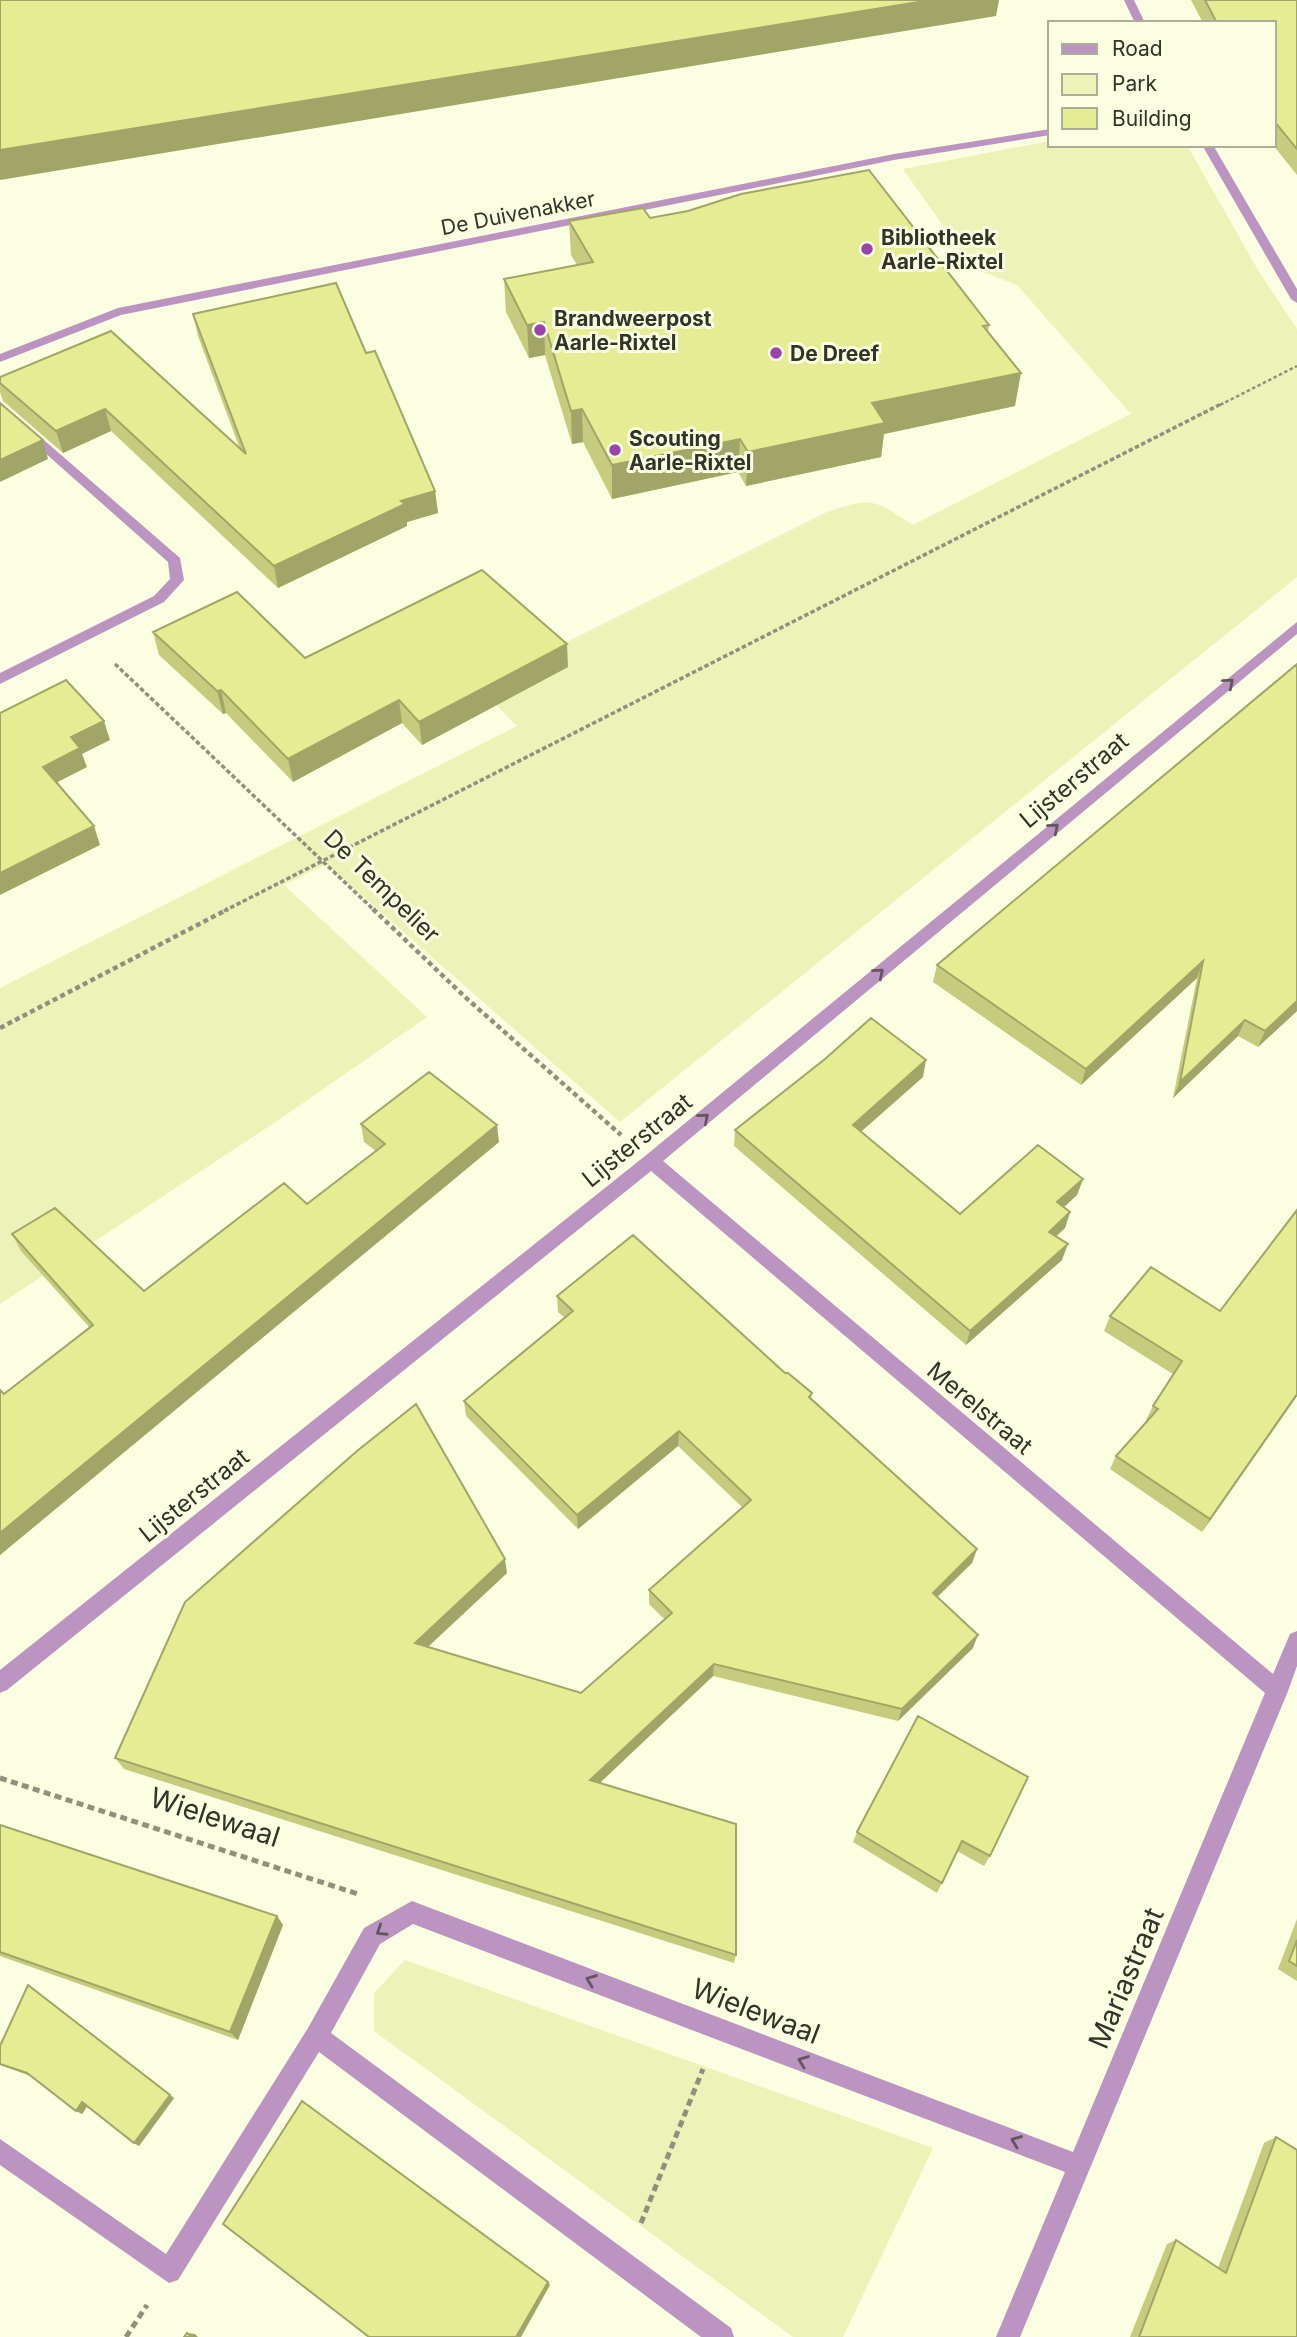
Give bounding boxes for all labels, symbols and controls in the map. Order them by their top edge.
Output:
legend [1048,21,1276,147]
text: Road [1112,36,1163,61]
text: Park [1112,71,1157,96]
text: Building [1112,106,1192,131]
street label: De Duivenakker [439,186,597,240]
place label: Bibliotheek Aarle-Rixtel [881,225,1003,274]
marker: Bibliotheek Aarle-Rixtel [859,241,875,257]
place label: Brandweerpost Aarle-Rixtel [554,306,712,355]
marker: Brandweerpost Aarle-Rixtel [532,322,548,338]
place label: De Dreef [790,341,880,366]
marker: De Dreef [768,345,784,361]
place label: Scouting Aarle-Rixtel [629,426,751,475]
marker: Scouting Aarle-Rixtel [607,442,623,458]
one-way arrow [1222,678,1234,691]
street label: Lijsterstraat [1014,726,1134,834]
street label: De Tempelier [318,823,446,949]
one-way arrow [1047,823,1059,836]
one-way arrow [870,969,883,981]
street label: Lijsterstraat [576,1087,698,1193]
one-way arrow [695,1114,708,1126]
street label: Merelstraat [921,1356,1039,1460]
street label: Lijsterstraat [133,1442,255,1548]
street label: Wielewaal [146,1780,284,1854]
street label: Mariastraat [1081,1903,1171,2053]
one-way arrow [376,1923,389,1935]
street label: Wielewaal [687,1971,825,2051]
one-way arrow [585,1974,597,1988]
one-way arrow [798,2055,810,2069]
one-way arrow [1010,2136,1022,2150]

